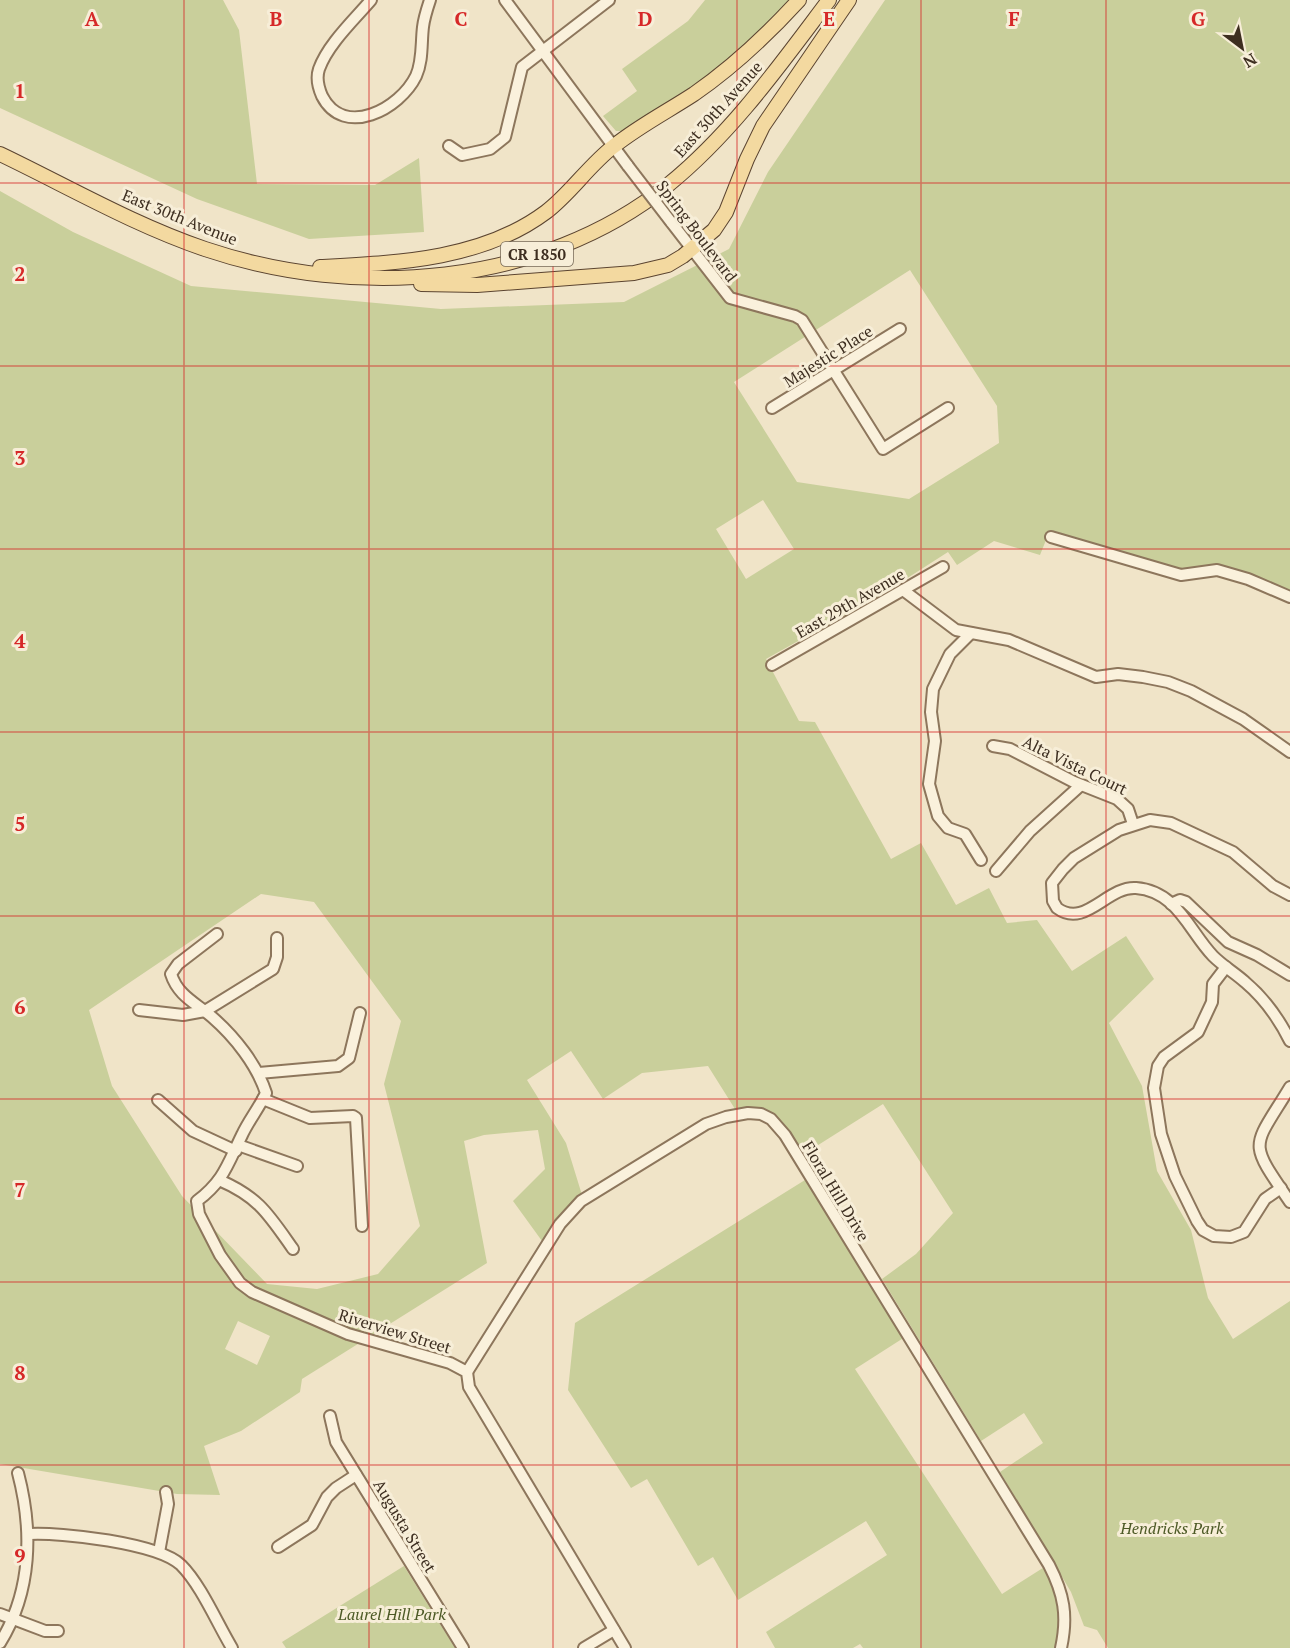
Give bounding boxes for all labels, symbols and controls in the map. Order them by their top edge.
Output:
text: A [85,5,100,32]
text: B [270,5,283,32]
text: C [454,5,468,32]
text: D [638,5,652,32]
text: E [823,5,835,32]
text: F [1008,5,1020,32]
text: G [1191,5,1205,32]
north arrow [1212,18,1272,78]
text: N [1239,48,1261,73]
street label: East 30th Avenue [669,56,767,162]
text: 1 [14,77,26,104]
street label: Spring Boulevard [651,176,743,286]
street label: East 30th Avenue [119,184,241,250]
road number: CR 1850 [501,242,573,266]
text: 2 [14,260,26,287]
street label: Majestic Place [779,320,877,392]
text: 3 [14,444,26,471]
street label: East 29th Avenue [791,563,909,643]
text: 4 [14,627,26,654]
street label: Alta Vista Court [1019,730,1131,800]
text: 5 [14,810,26,837]
text: 6 [14,993,26,1020]
street label: Floral Hill Drive [797,1137,875,1245]
text: 7 [14,1176,26,1203]
street label: Riverview Street [336,1303,454,1359]
text: 8 [14,1359,26,1386]
street label: Augusta Street [368,1475,442,1577]
park label: Hendricks Park [1119,1517,1224,1539]
text: 9 [14,1542,26,1569]
park label: Laurel Hill Park [337,1603,446,1625]

